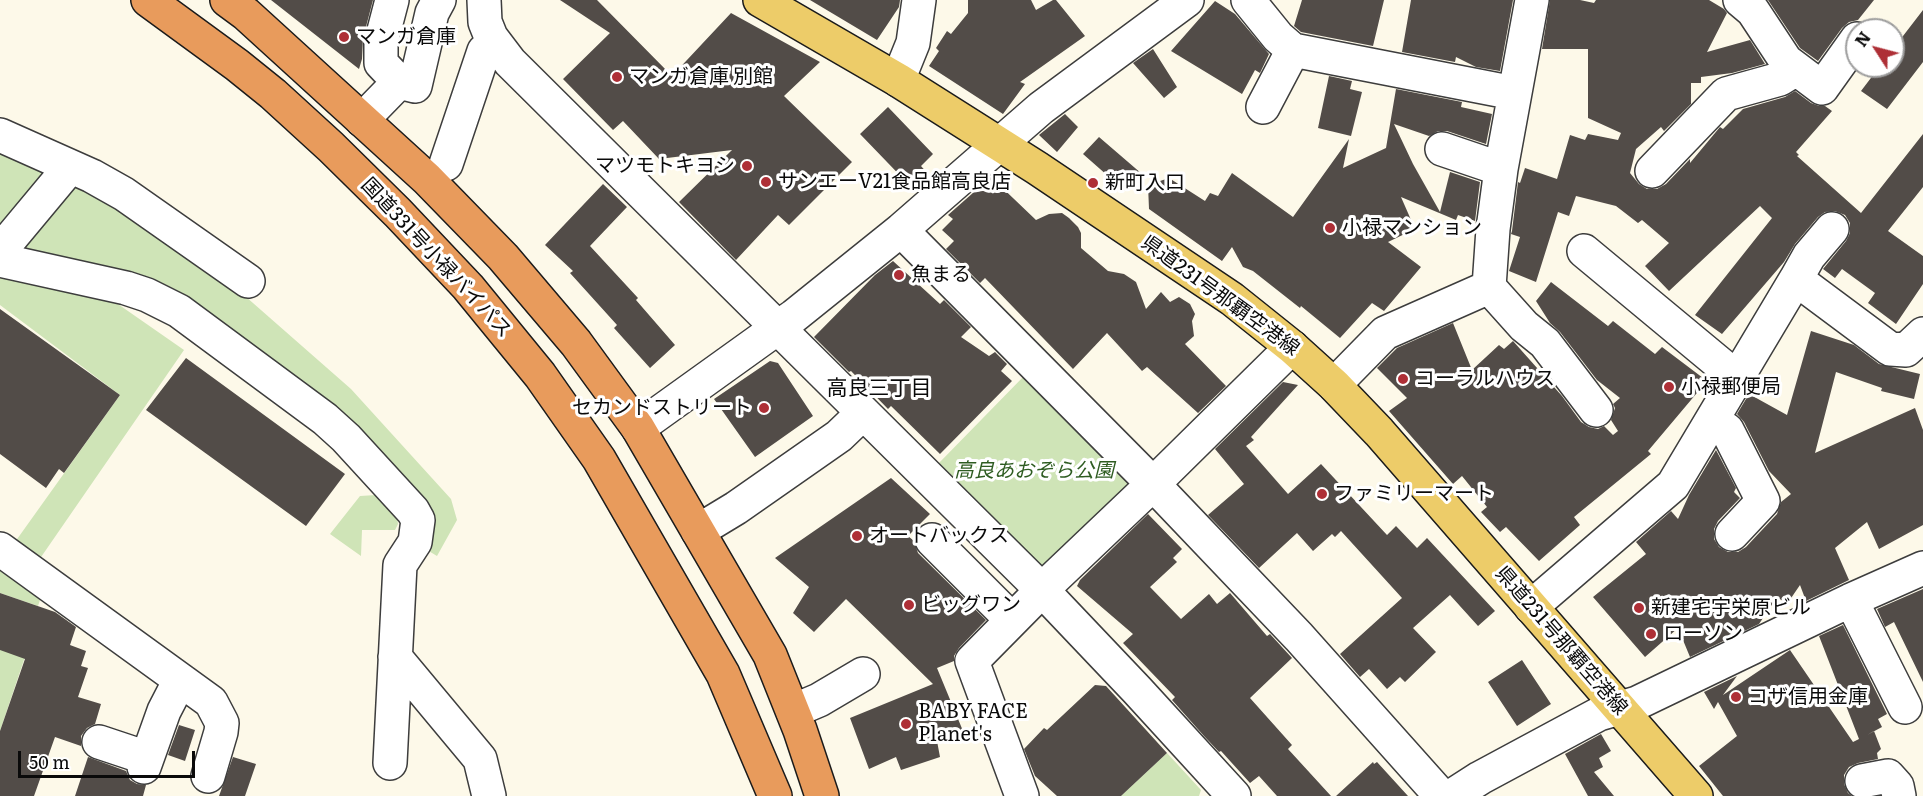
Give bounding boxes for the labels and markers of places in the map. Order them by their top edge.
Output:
place label: マンガ倉庫 [356,25,456,49]
marker: マンガ倉庫 [337,30,351,44]
place label: マンガ倉庫 別館 [629,65,773,89]
marker: マンガ倉庫 別館 [610,70,624,84]
place label: マツモトキヨシ [595,154,735,178]
marker: マツモトキヨシ [740,159,754,173]
place label: サンエーV21食品館高良店 [778,170,1011,194]
place label: 新町入口 [1105,171,1185,195]
marker: サンエーV21食品館高良店 [759,175,773,189]
marker: 新町入口 [1086,176,1100,190]
place label: 小禄マンション [1342,216,1482,240]
marker: 小禄マンション [1323,221,1337,235]
place label: 魚まる [911,263,971,287]
marker: 魚まる [892,268,906,282]
place label: コーラルハウス [1415,367,1555,391]
marker: コーラルハウス [1396,372,1410,386]
place label: 小禄郵便局 [1681,375,1781,399]
marker: 小禄郵便局 [1662,380,1676,394]
place label: セカンドストリート [572,396,752,420]
marker: セカンドストリート [757,401,771,415]
place label: ファミリーマート [1334,482,1494,506]
marker: ファミリーマート [1315,487,1329,501]
place label: オートバックス [869,524,1009,548]
marker: オートバックス [850,529,864,543]
place label: ビッグワン [921,593,1021,617]
place label: 新建宅宇栄原ビル [1651,596,1811,620]
marker: ビッグワン [902,598,916,612]
marker: 新建宅宇栄原ビル [1632,601,1646,615]
place label: ローソン [1663,622,1743,646]
marker: ローソン [1644,627,1658,641]
place label: コザ信用金庫 [1748,685,1868,709]
marker: コザ信用金庫 [1729,690,1743,704]
place label: BABY FACE Planet's [918,700,1028,747]
marker: BABY FACE Planet's [899,717,913,731]

